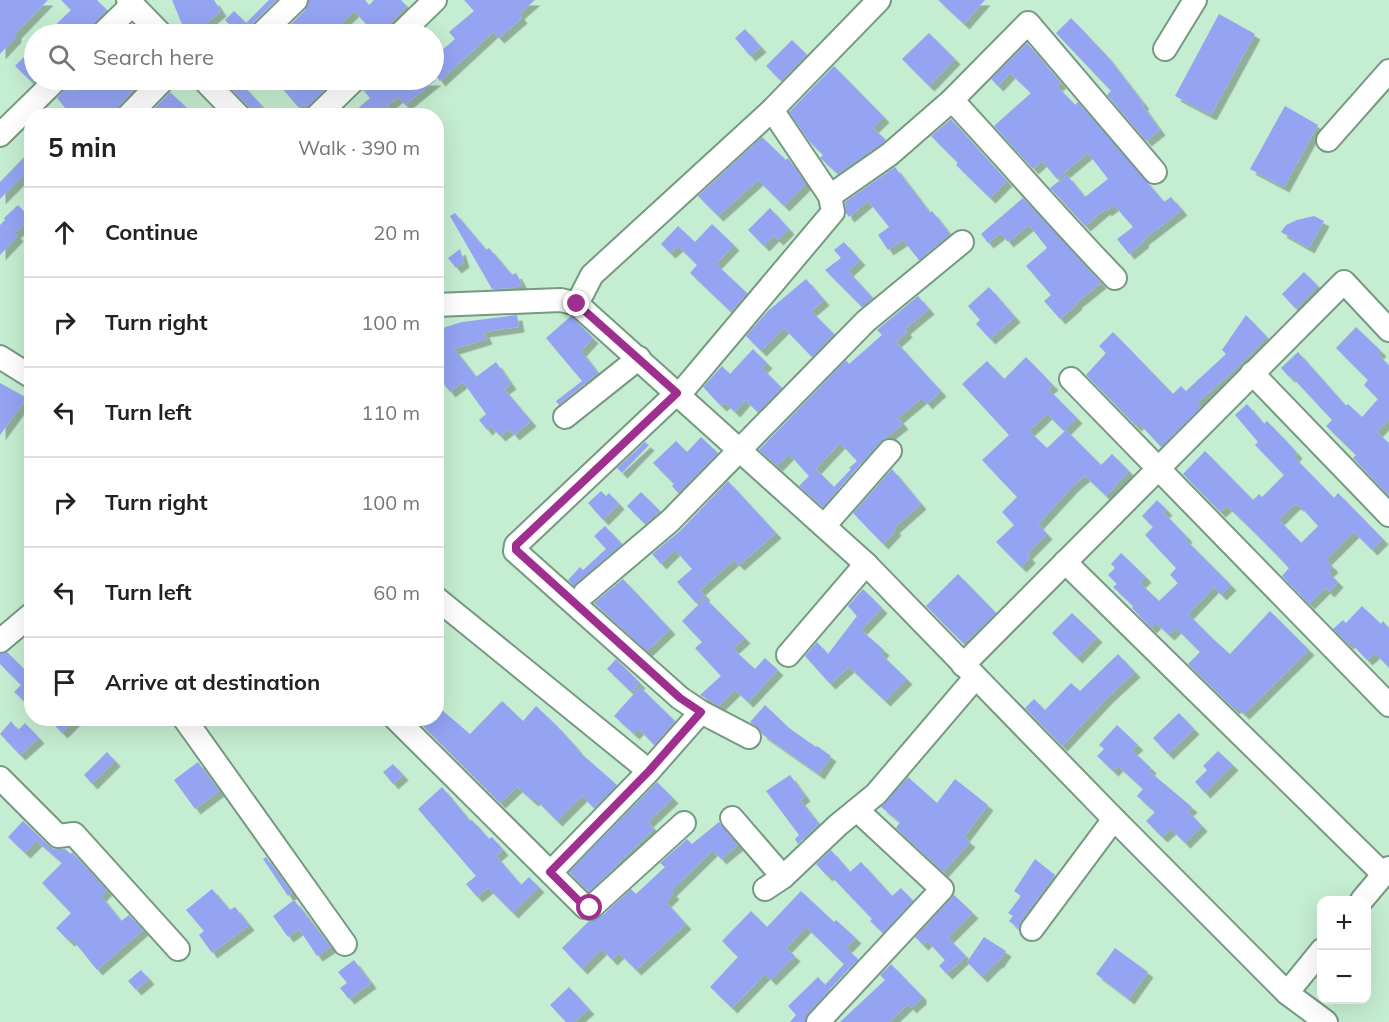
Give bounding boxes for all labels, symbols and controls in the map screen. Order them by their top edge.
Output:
search box [24,24,444,90]
icon: search [45,41,78,74]
text: Search here [93,43,214,71]
text: 5 min [48,131,117,164]
text: Walk · 390 m [298,135,420,160]
icon: ahead [48,216,81,249]
text: Continue [105,218,198,246]
text: 20 m [373,220,420,245]
route end [563,290,589,316]
icon: right [48,306,81,339]
text: Turn right [105,308,208,336]
text: 100 m [361,310,420,335]
icon: left [48,396,81,429]
text: Turn left [105,398,192,426]
text: 110 m [361,400,420,425]
icon: right [48,486,81,519]
text: Turn right [105,488,208,516]
text: 100 m [361,490,420,515]
icon: left [48,576,81,609]
text: Turn left [105,578,192,606]
text: 60 m [373,580,420,605]
icon: arrive [48,666,81,699]
text: Arrive at destination [105,668,320,696]
route start [576,894,602,920]
map controls [1317,896,1371,1004]
button: + [1317,896,1371,950]
button: − [1317,950,1371,1004]

